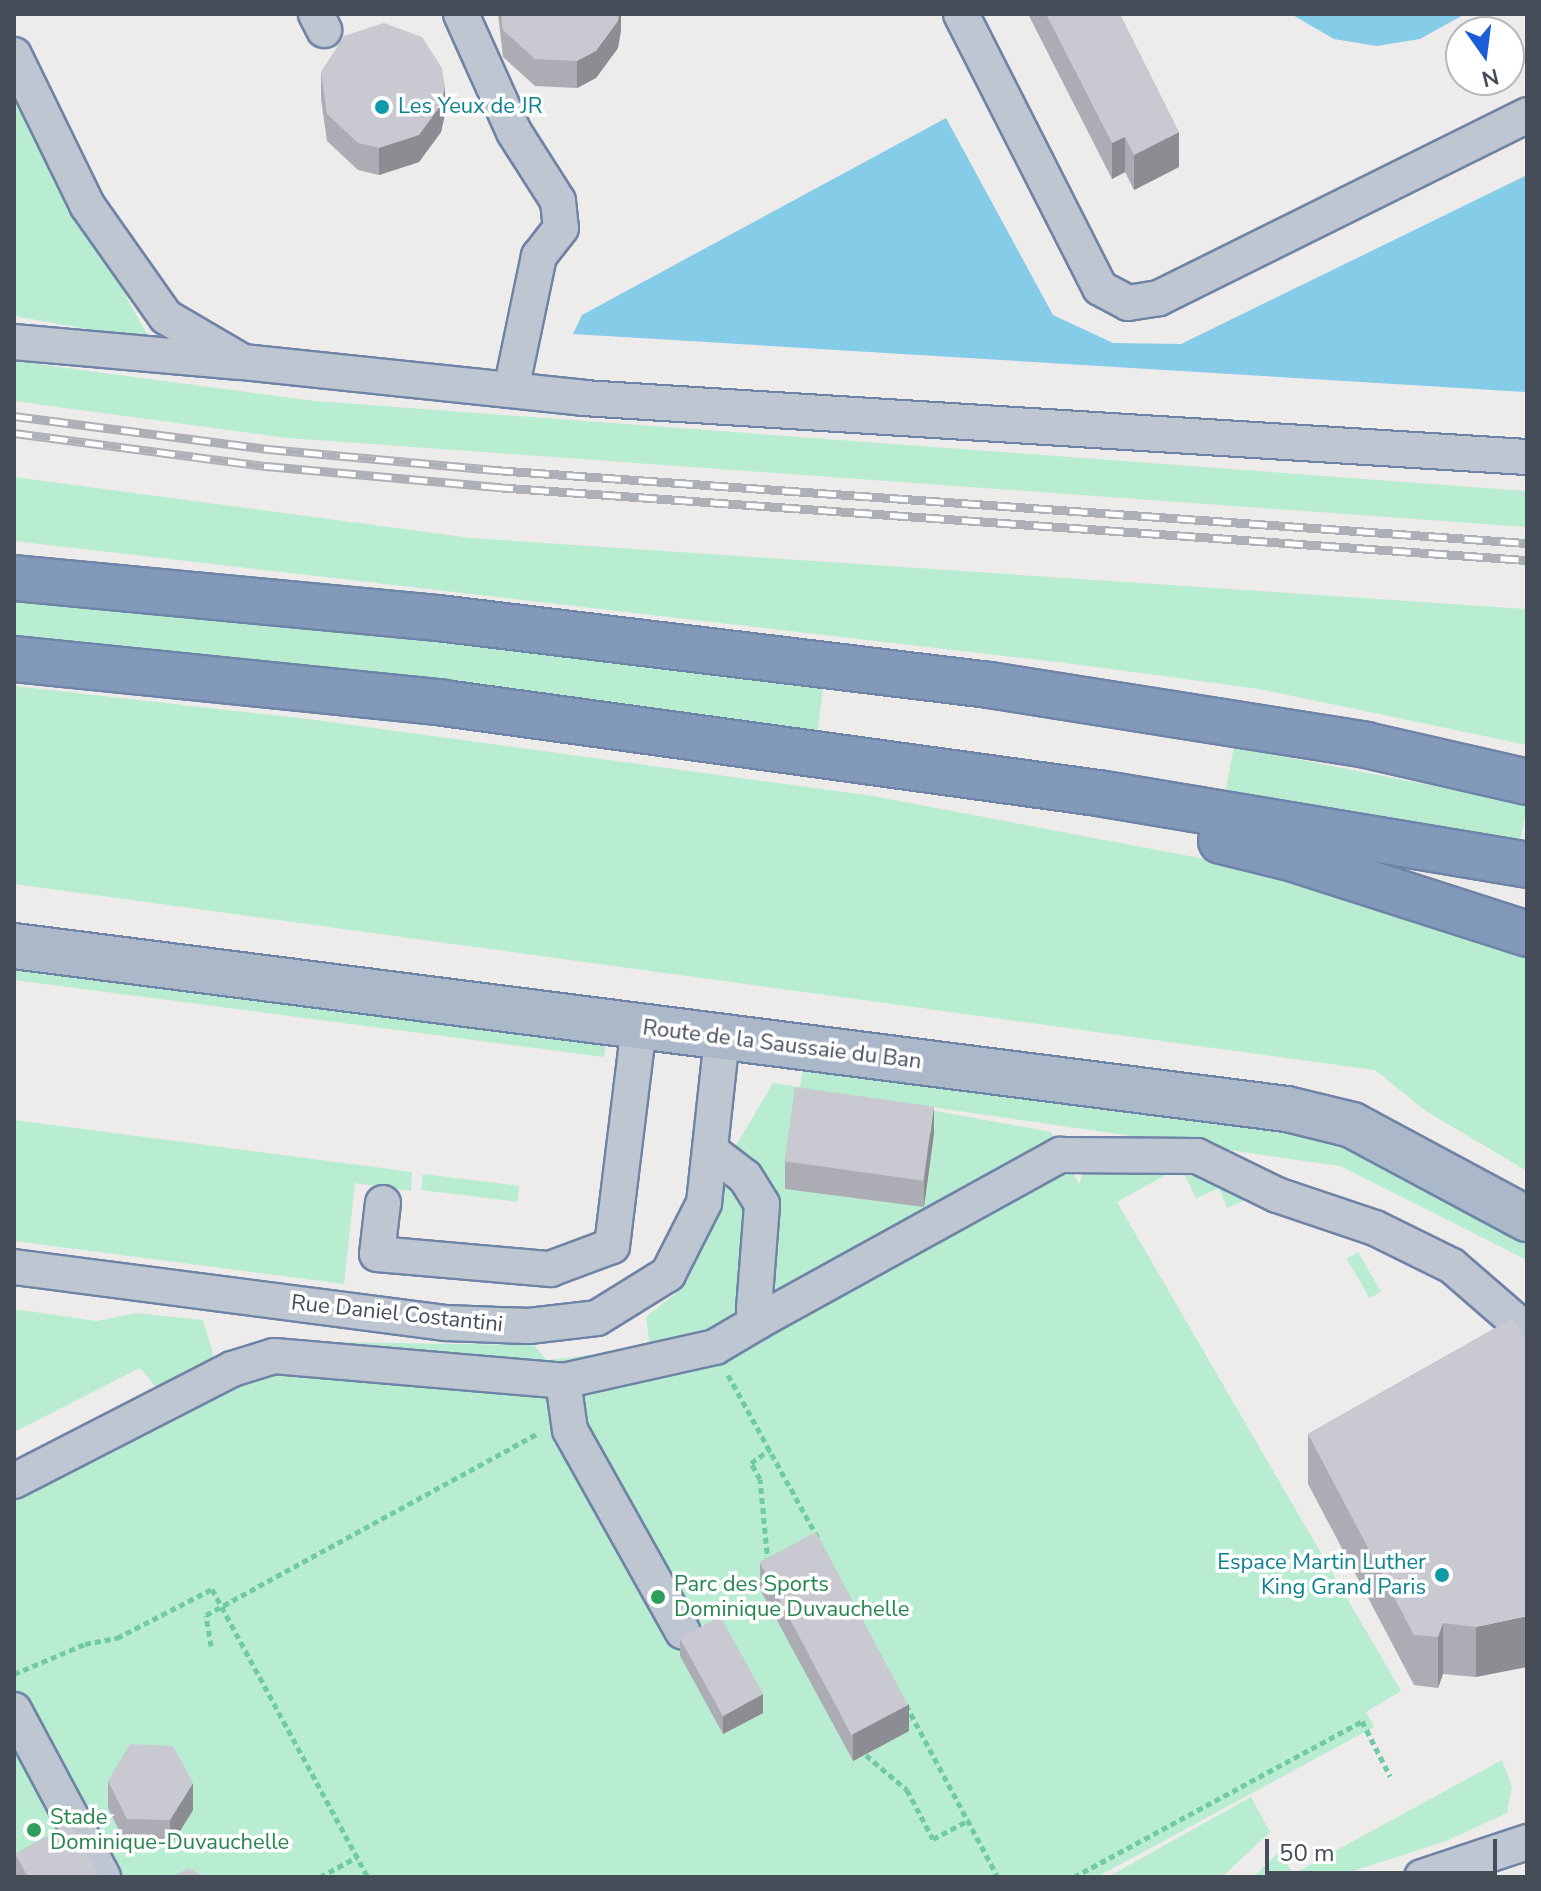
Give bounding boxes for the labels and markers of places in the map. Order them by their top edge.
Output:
place label: Les Yeux de JR [398,94,542,120]
marker: Les Yeux de JR [373,98,391,116]
place label: Espace Martin Luther King Grand Paris [1217,1549,1426,1600]
marker: Espace Martin Luther King Grand Paris [1433,1566,1451,1584]
place label: Parc des Sports Dominique Duvauchelle [674,1571,909,1622]
marker: Parc des Sports Dominique Duvauchelle [649,1588,667,1606]
place label: Stade Dominique-Duvauchelle [50,1804,289,1856]
marker: Stade Dominique-Duvauchelle [25,1821,43,1839]

